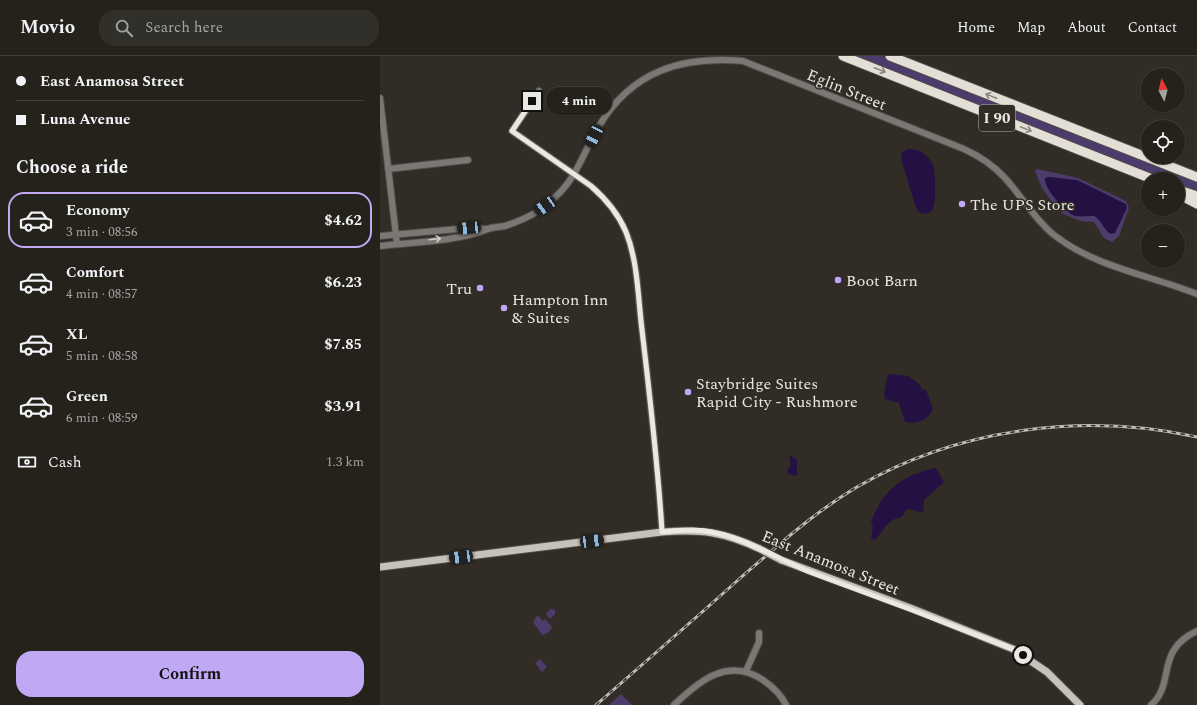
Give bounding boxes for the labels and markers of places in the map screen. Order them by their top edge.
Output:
place label: The UPS Store [970,193,1075,217]
marker: The UPS Store [957,199,967,209]
place label: Boot Barn [846,269,918,293]
marker: Boot Barn [833,275,843,285]
place label: Tru [446,277,472,301]
marker: Tru [475,283,485,293]
place label: Hampton Inn & Suites [512,288,608,330]
marker: Hampton Inn & Suites [499,303,509,313]
place label: Staybridge Suites Rapid City - Rushmore [696,372,858,414]
marker: Staybridge Suites Rapid City - Rushmore [683,387,693,397]

